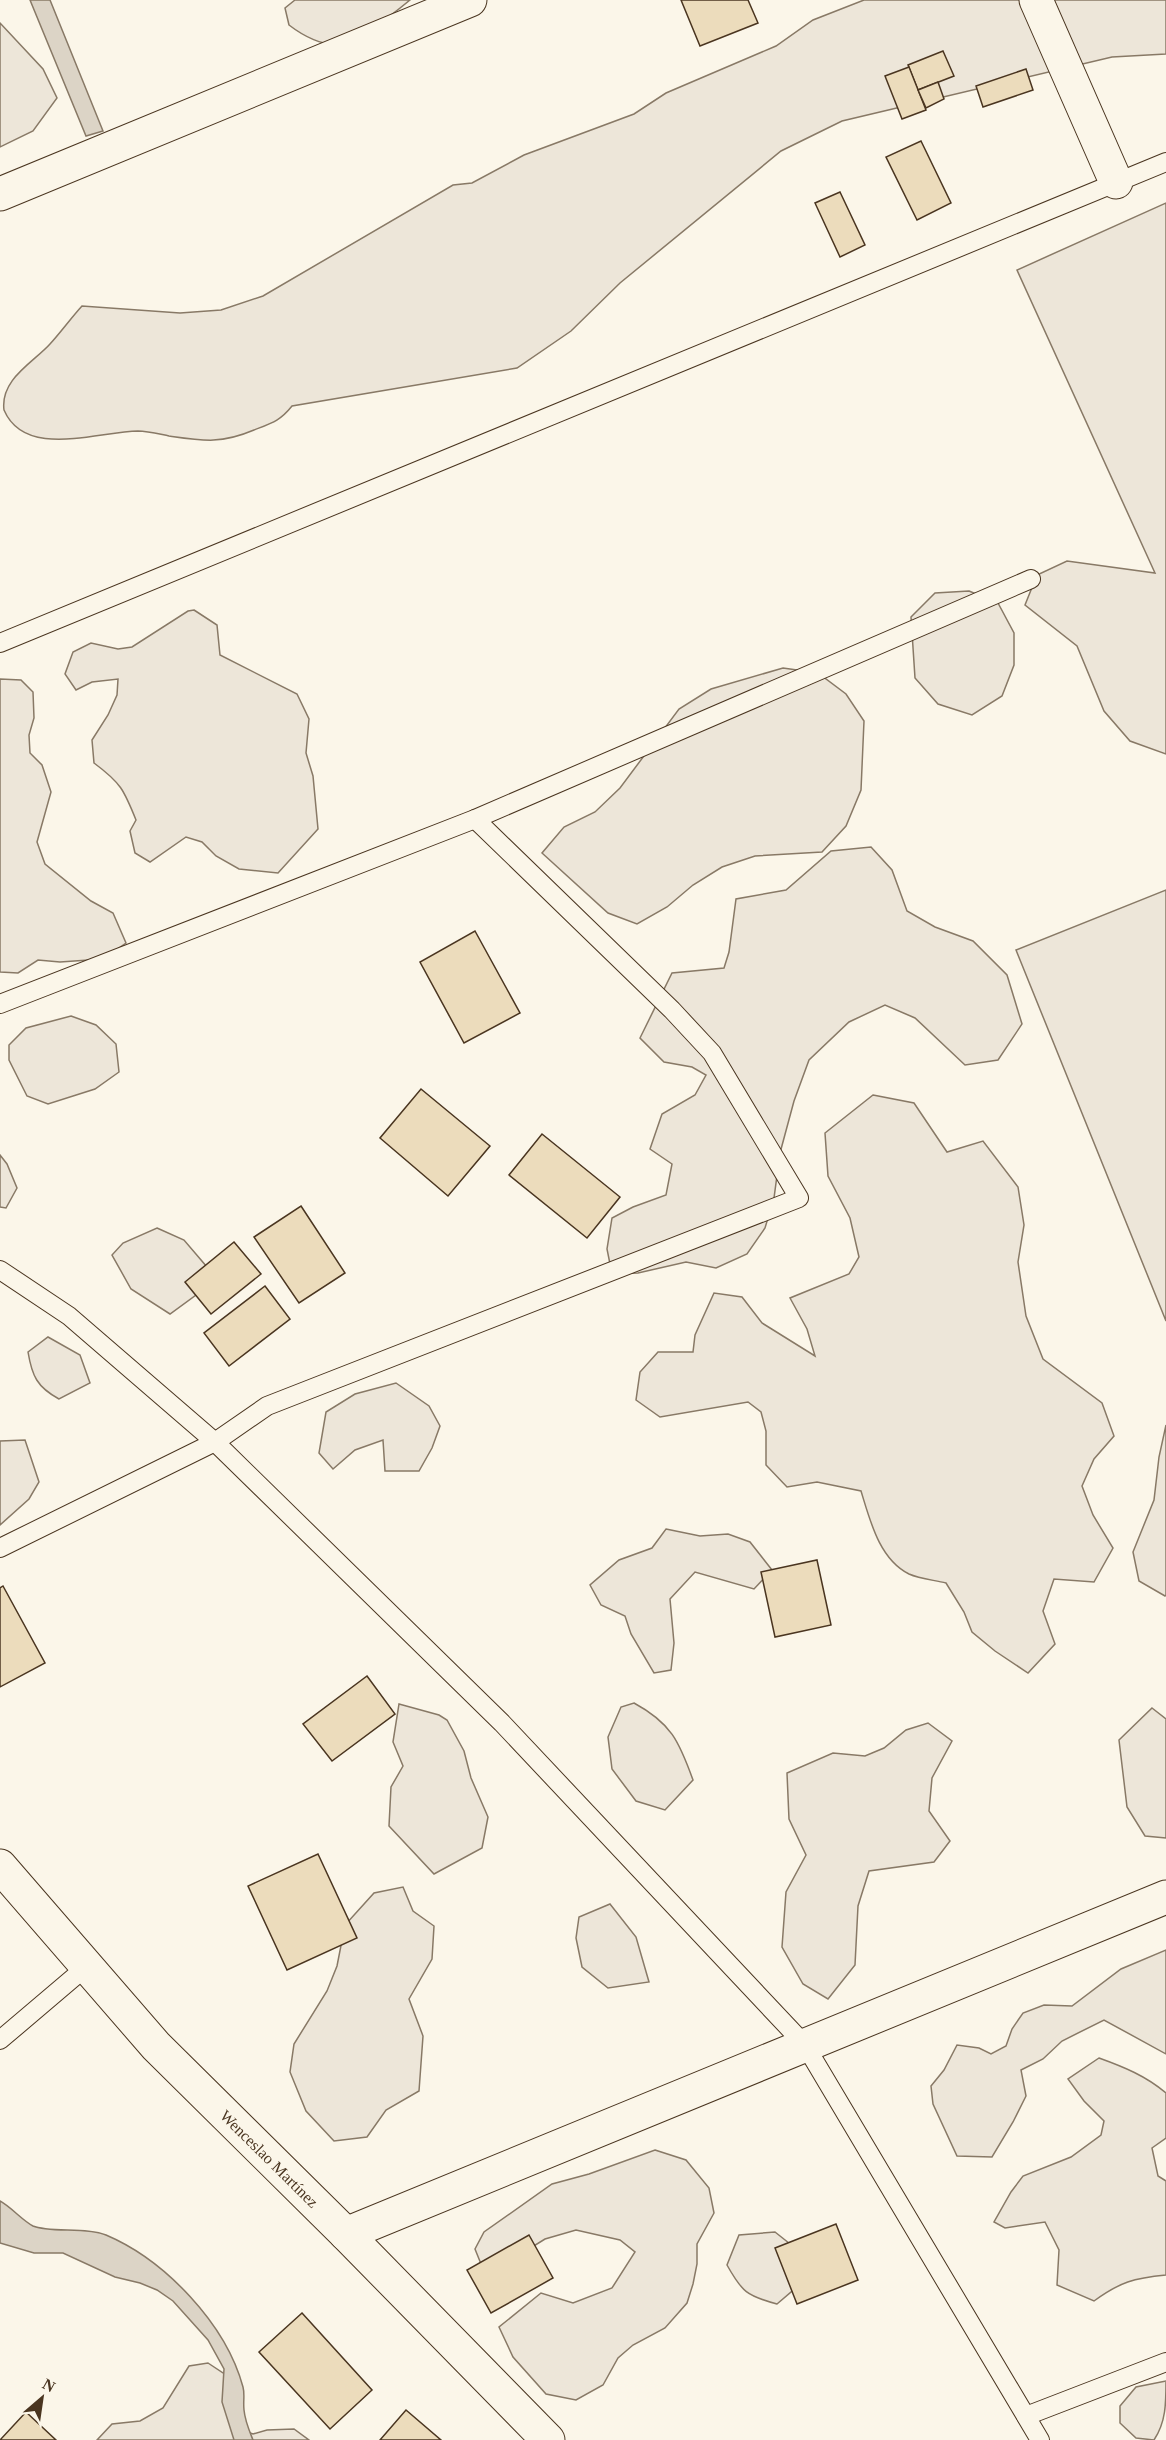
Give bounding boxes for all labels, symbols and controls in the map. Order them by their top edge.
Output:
street label: Wenceslao Martínez [217,2106,322,2210]
north arrow [12,2368,72,2428]
text: N [40,2375,59,2396]

